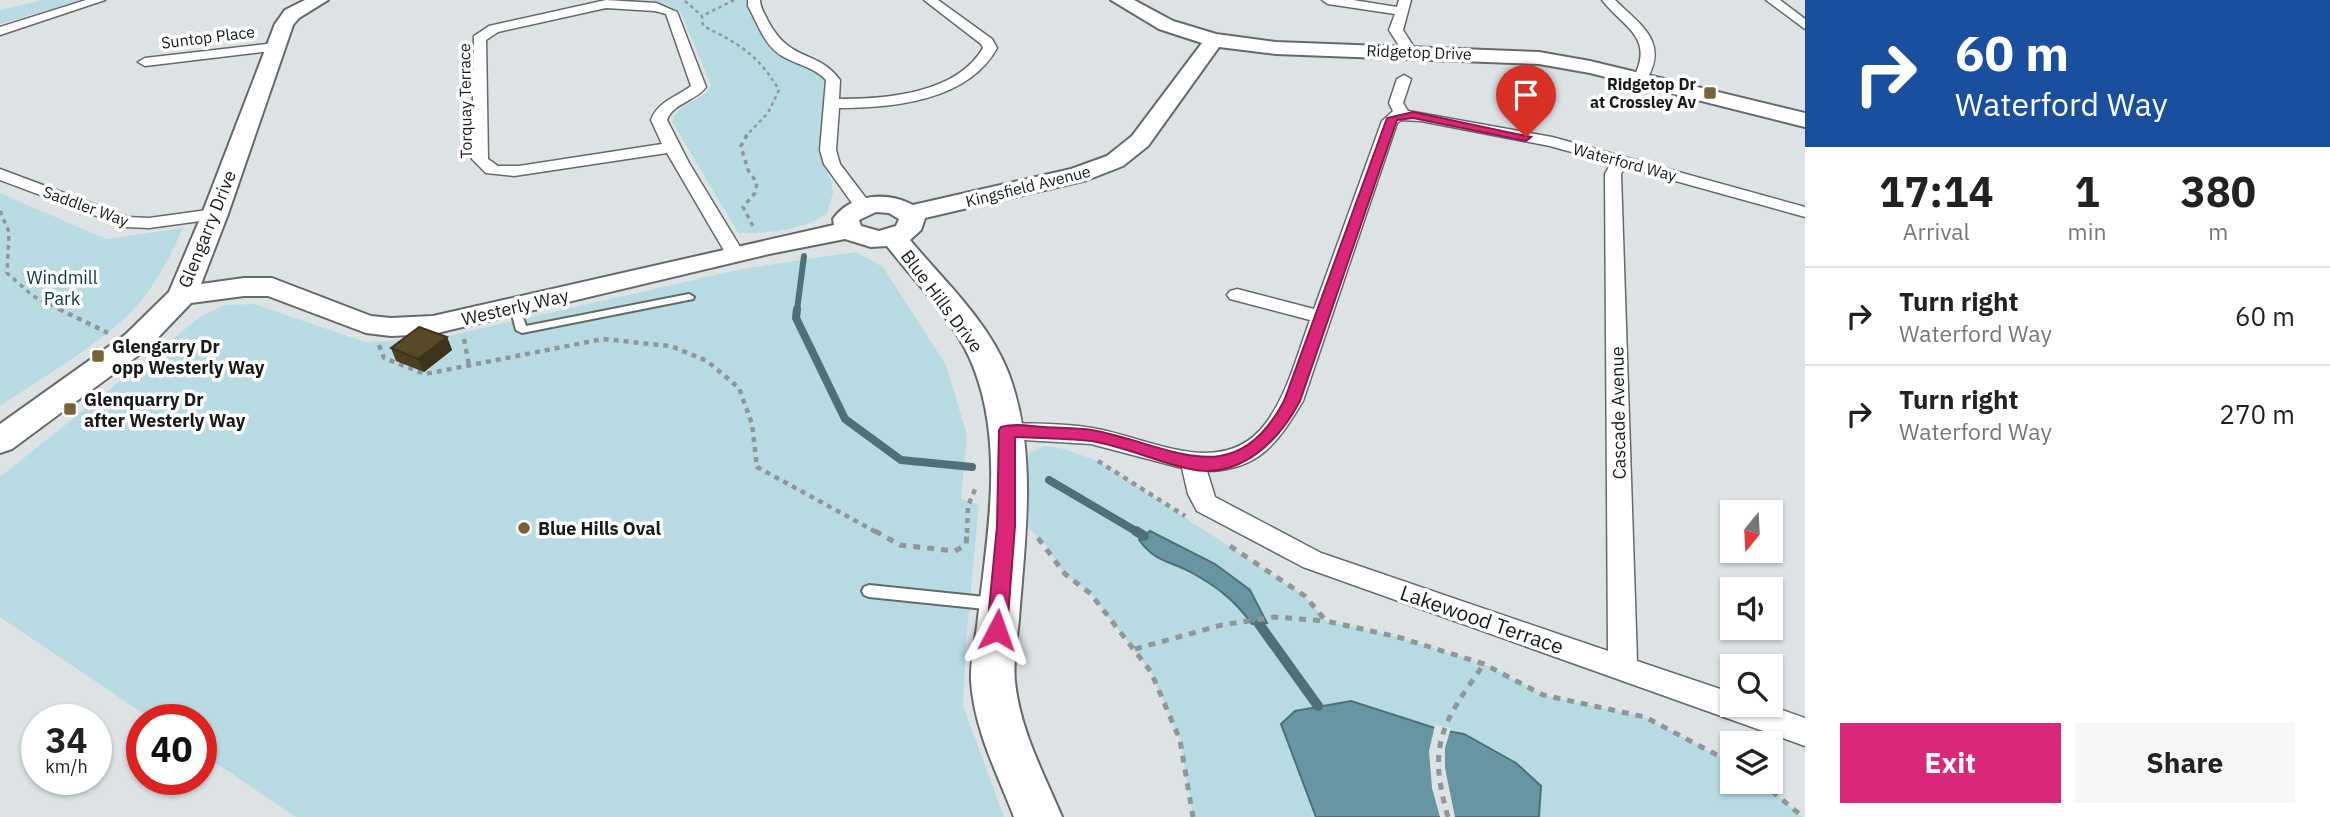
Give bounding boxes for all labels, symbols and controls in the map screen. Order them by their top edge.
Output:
street label: Suntop Place [160,21,256,53]
text: 60 m [1955,21,2069,84]
icon: right [1840,28,1931,119]
street label: Ridgetop Drive [1366,40,1472,64]
street label: Torquay Terrace [454,43,476,159]
pin [1496,65,1556,137]
place label: Ridgetop Dr at Crossley Av [1590,74,1697,112]
icon: arrive [1507,76,1545,114]
text: Waterford Way [1955,83,2168,125]
marker: Ridgetop Dr at Crossley Av [1702,85,1718,101]
street label: Waterford Way [1571,139,1679,185]
street label: Kingsfield Avenue [963,161,1093,211]
text: 17:14 [1879,164,1994,219]
text: 1 [2074,164,2100,219]
text: 380 [2180,164,2256,219]
street label: Glengarry Drive [173,167,241,291]
street label: Saddler Way [40,181,132,231]
text: Arrival [1903,216,1970,246]
text: min [2068,216,2106,246]
text: m [2208,216,2228,246]
street label: Blue Hills Drive [896,245,988,357]
park label: Windmill Park [26,266,98,310]
street label: Westerly Way [459,283,571,331]
text: Turn right [1899,284,2018,318]
icon: right [1840,297,1878,335]
text: 60 m [2235,299,2295,333]
text: Waterford Way [1899,318,2052,348]
place label: Glengarry Dr opp Westerly Way [112,335,265,379]
street label: Cascade Avenue [1605,346,1631,480]
marker: Glengarry Dr opp Westerly Way [90,348,106,364]
text: Turn right [1899,382,2018,416]
place label: Glenquarry Dr after Westerly Way [84,388,246,432]
icon: right [1840,395,1878,433]
text: 270 m [2219,397,2295,431]
marker: Glenquarry Dr after Westerly Way [62,401,78,417]
text: Waterford Way [1899,416,2052,446]
north arrow [1720,500,1783,564]
map controls [1720,500,1783,794]
place label: Blue Hills Oval [538,517,661,540]
marker: Blue Hills Oval [516,520,532,536]
button: sound [1720,577,1783,640]
street label: Lakewood Terrace [1396,578,1568,660]
position arrow [960,593,1034,667]
button: search [1720,654,1783,717]
speed limit sign: 40 [126,704,217,795]
text: 34 [45,717,88,763]
button: Exit [1840,723,2061,803]
button: Share [2075,723,2295,803]
button: layers [1720,731,1783,794]
text: km/h [45,755,88,778]

